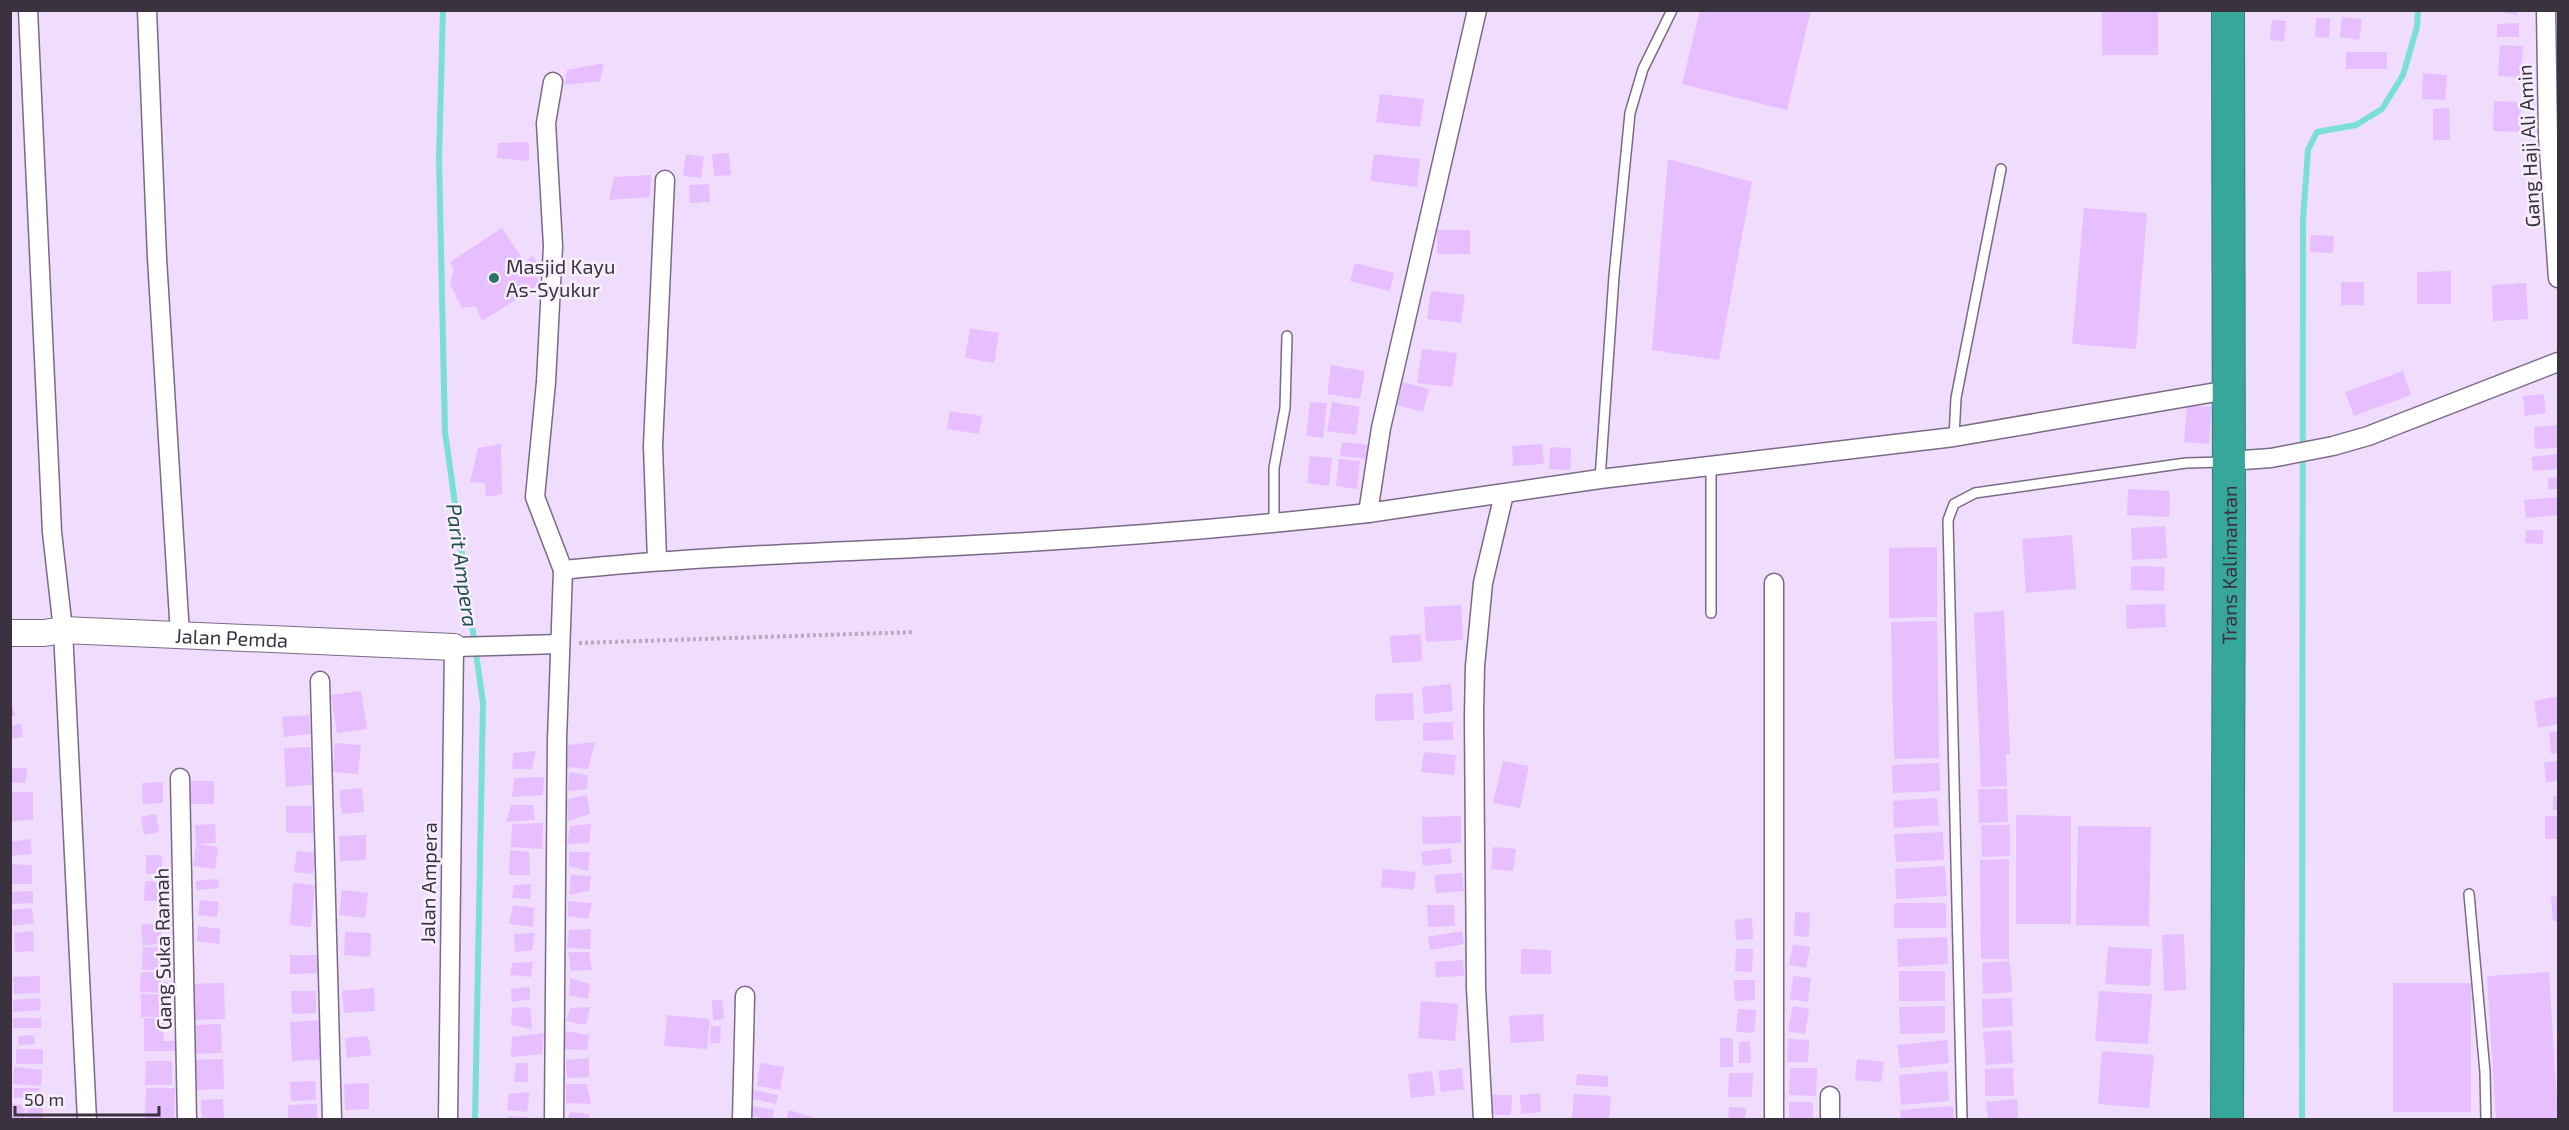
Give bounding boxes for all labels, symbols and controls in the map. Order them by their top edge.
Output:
street label: Gang Haji Ali Amin [2512,64,2544,228]
place label: Masjid Kayu As-Syukur [506,254,615,301]
marker: Masjid Kayu As-Syukur [487,271,501,285]
street label: Trans Kalimantan [2217,485,2241,645]
water label: Parit Ampera [442,501,484,629]
street label: Jalan Pemda [175,623,289,652]
street label: Jalan Ampera [415,822,441,944]
street label: Gang Suka Ramah [149,868,175,1030]
scale bar [15,1079,159,1117]
text: 50 m [24,1088,64,1110]

